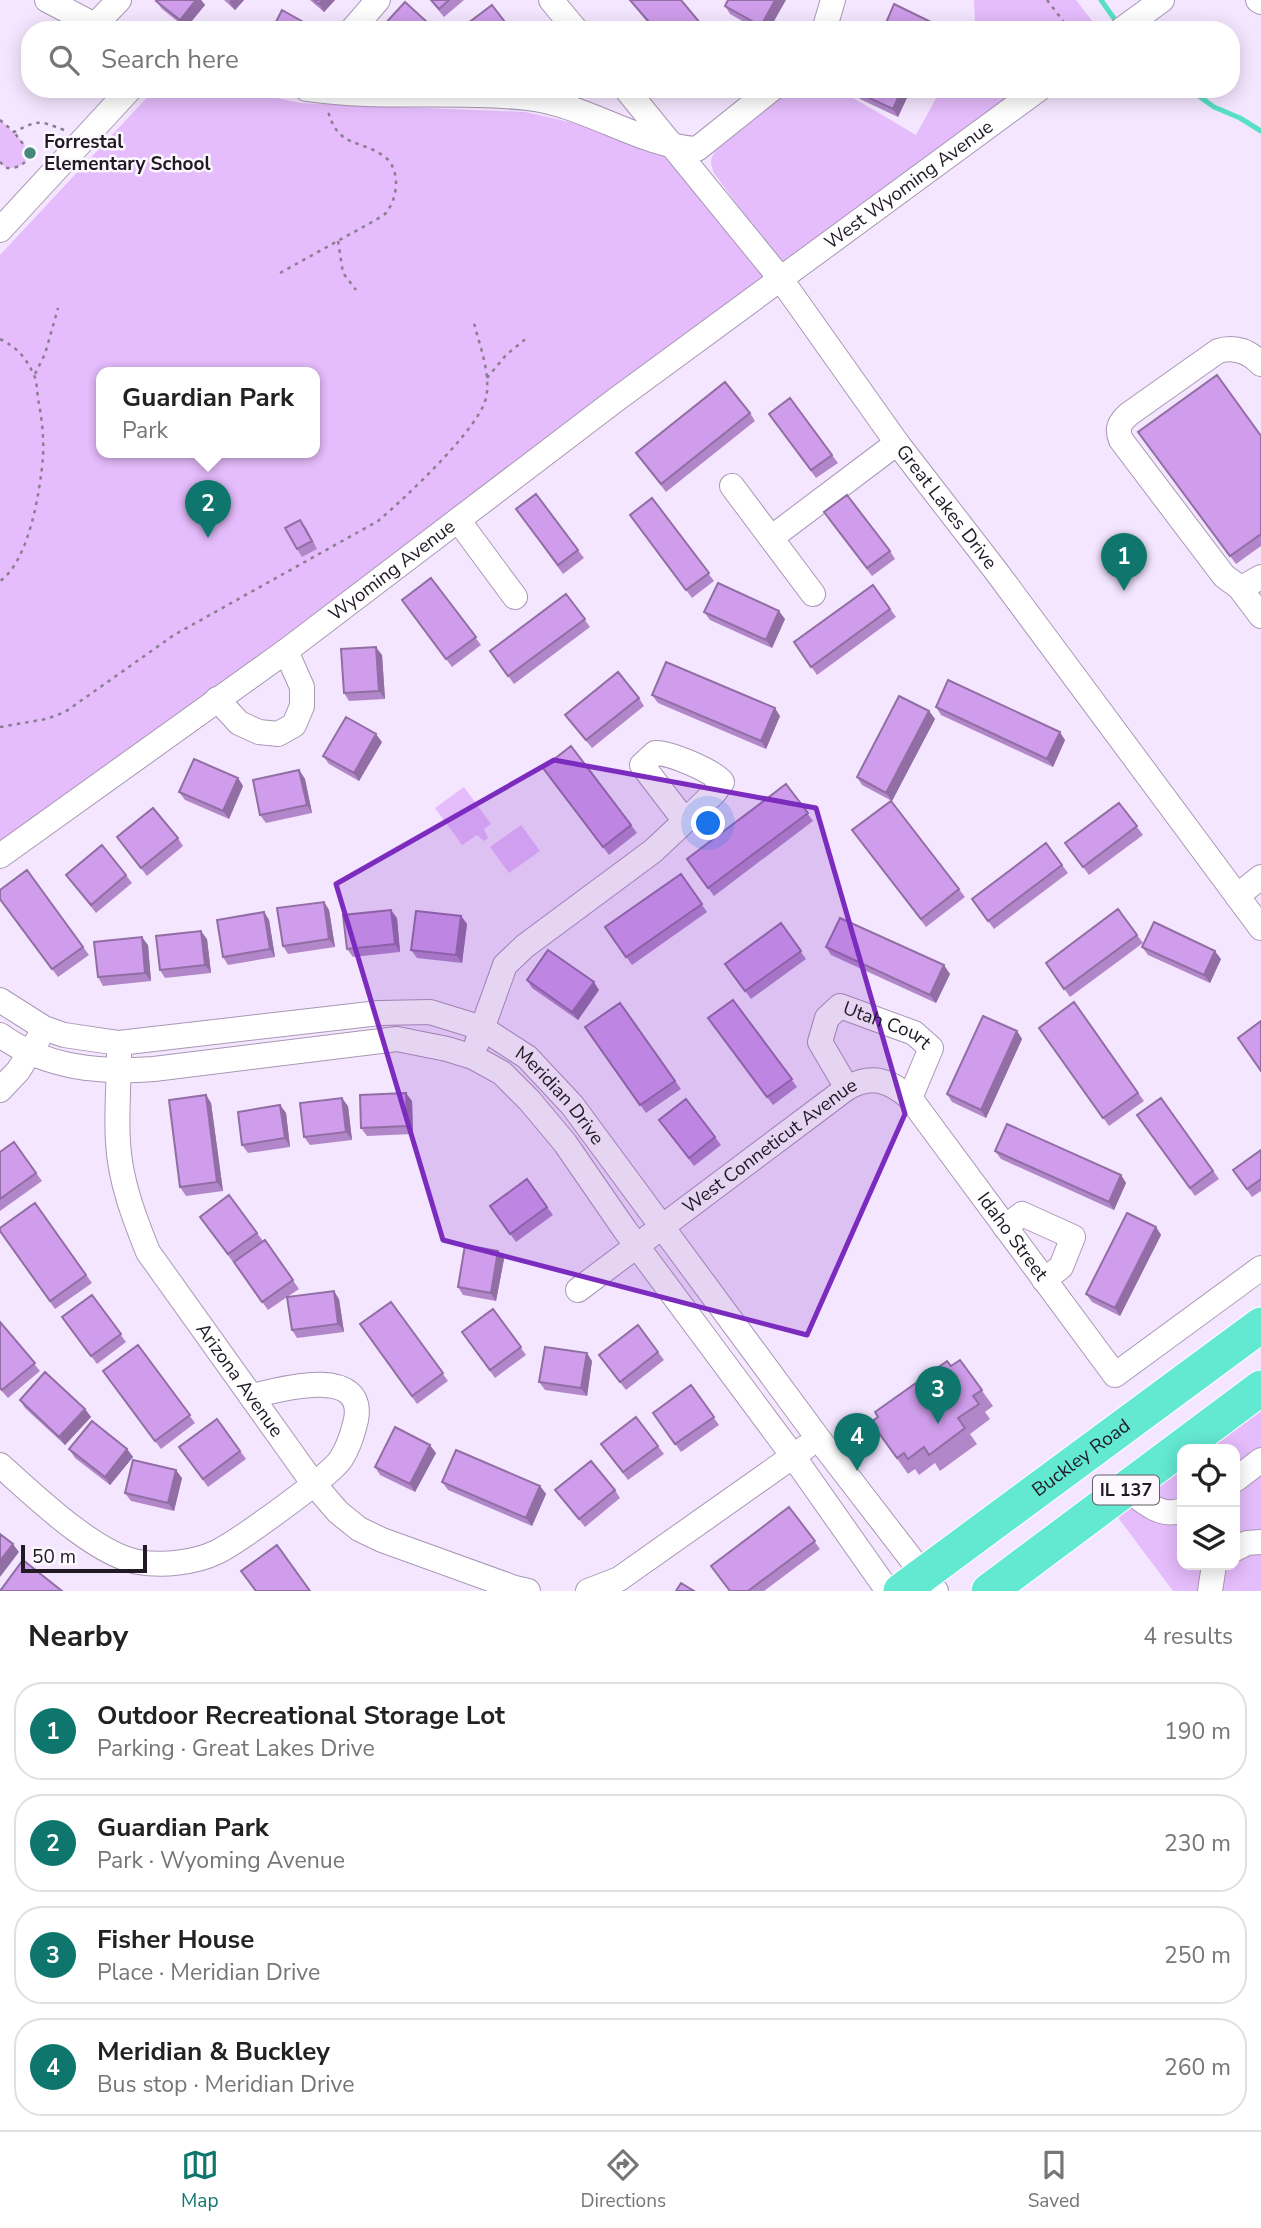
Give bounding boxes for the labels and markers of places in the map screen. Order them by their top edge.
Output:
place label: Forrestal Elementary School [44,129,211,177]
marker: Forrestal Elementary School [22,145,38,161]
pin: 2 [185,480,231,538]
pin: 1 [1101,533,1147,591]
pin: 3 [915,1366,961,1424]
pin: 4 [834,1413,880,1471]

